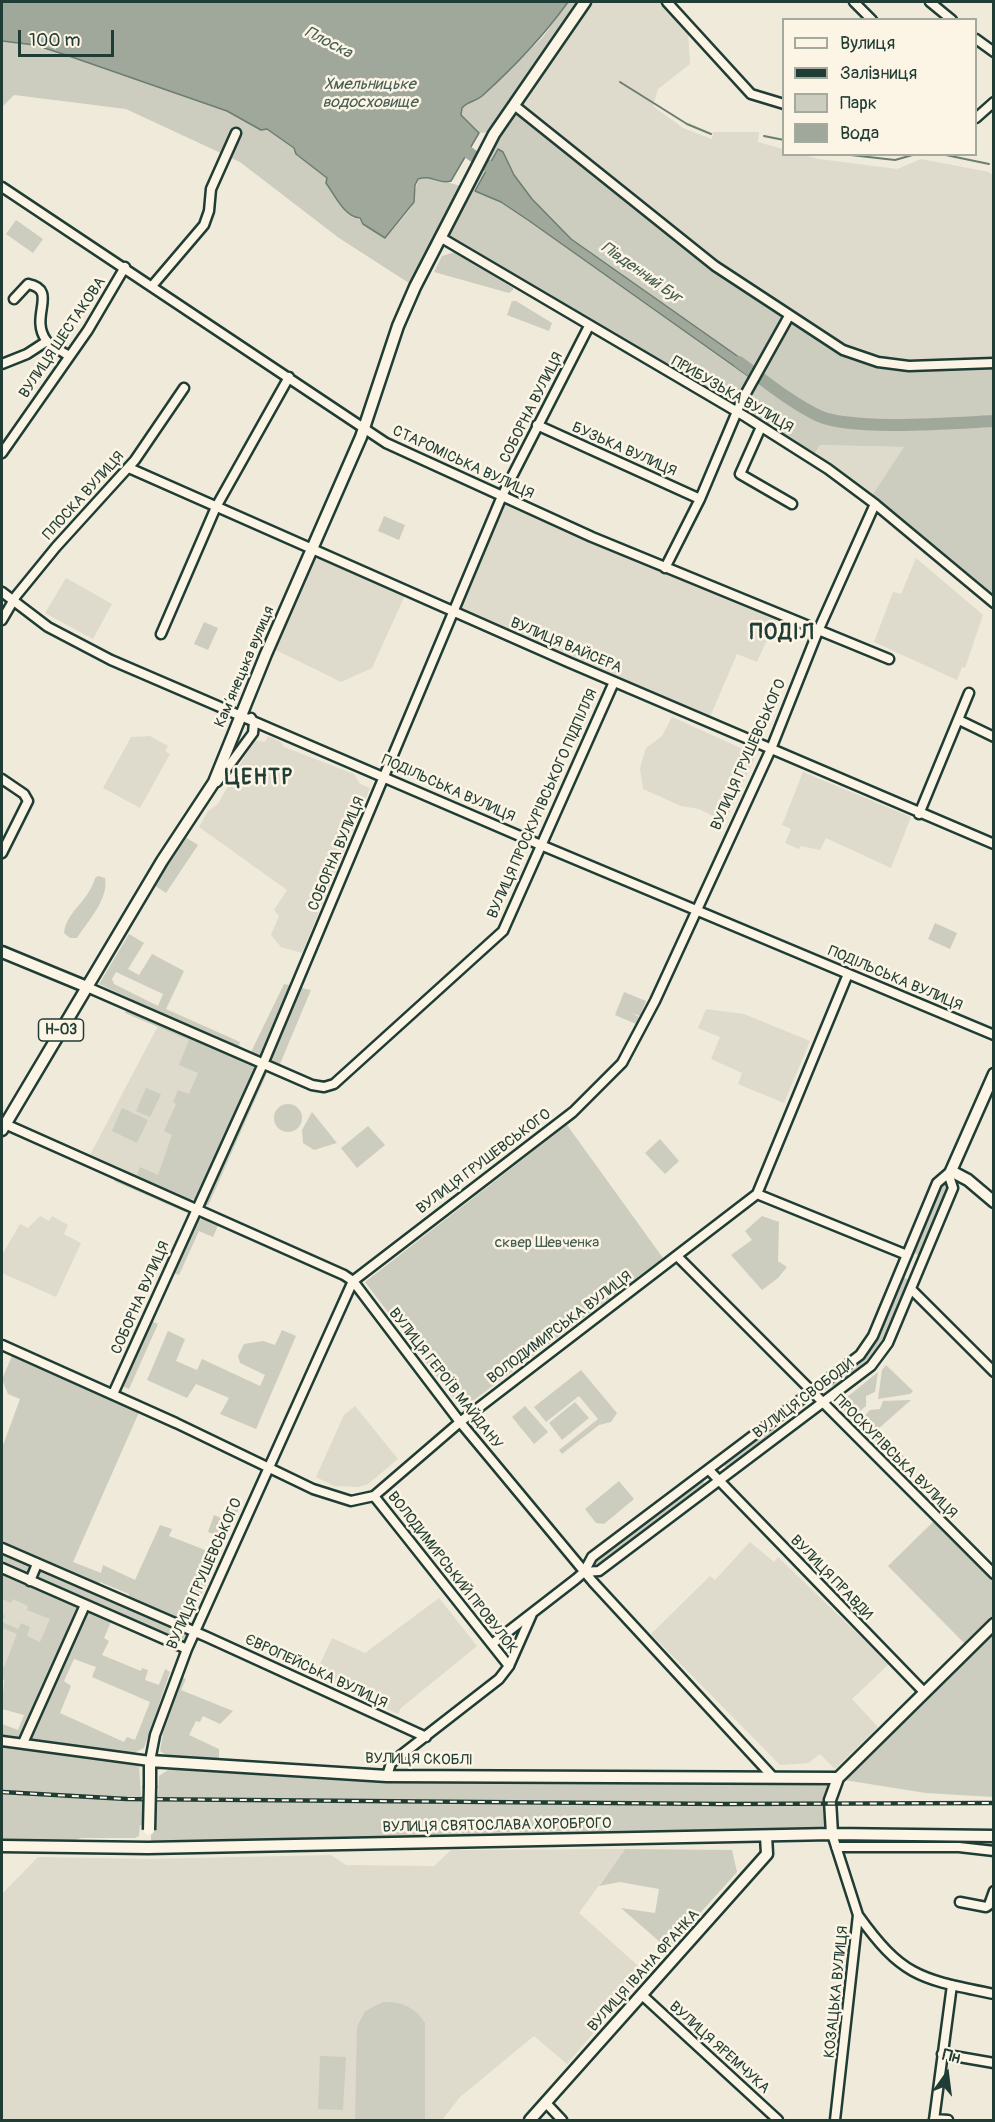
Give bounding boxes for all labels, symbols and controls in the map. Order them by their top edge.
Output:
scale bar [21,18,117,56]
legend [782,18,977,156]
water label: Плоска [301,23,355,63]
text: 100 m [29,29,81,52]
text: Вулиця [840,32,895,55]
text: Залізниця [840,62,917,85]
water label: Хмельницьке водосховище [322,75,418,113]
text: Парк [840,92,877,115]
text: Вода [840,122,879,145]
water label: Південний Буг [597,238,685,308]
street label: ВУЛИЦЯ ШЕСТАКОВА [16,274,110,402]
street label: СОБОРНА ВУЛИЦЯ [496,350,568,466]
street label: ПРИБУЗЬКА ВУЛИЦЯ [668,353,796,437]
street label: БУЗЬКА ВУЛИЦЯ [569,419,679,481]
street label: СТАРОМІСЬКА ВУЛИЦЯ [389,422,537,504]
street label: ПЛОСКА ВУЛИЦЯ [39,448,129,544]
street label: Камʼянецька вулиця [211,604,279,730]
street label: ВУЛИЦЯ ВАЙСЕРА [507,614,625,678]
district label: ПОДІЛ [750,621,814,647]
street label: ВУЛИЦЯ ГРУШЕВСЬКОГО [708,677,790,833]
street label: ВУЛИЦЯ ПРОСКУРІВСЬКОГО ПІДПІЛЛЯ [484,686,602,922]
street label: ПОДІЛЬСЬКА ВУЛИЦЯ [378,751,518,827]
district label: ЦЕНТР [225,766,293,792]
street label: СОБОРНА ВУЛИЦЯ [305,794,369,914]
street label: ПОДІЛЬСЬКА ВУЛИЦЯ [825,942,965,1016]
road number: Н-03 [38,1019,84,1041]
street label: ВУЛИЦЯ ГРУШЕВСЬКОГО [413,1106,555,1218]
park label: сквер Шевченка [495,1234,599,1252]
street label: СОБОРНА ВУЛИЦЯ [108,1239,174,1357]
street label: ВОЛОДИМИРСЬКА ВУЛИЦЯ [484,1268,636,1388]
street label: ВУЛИЦЯ ГЕРОЇВ МАЙДАНУ [384,1305,506,1453]
street label: ВУЛИЦЯ СВОБОДИ [750,1355,858,1443]
street label: ПРОСКУРІВСЬКА ВУЛИЦЯ [829,1391,961,1523]
street label: ВОЛОДИМИРСЬКИЙ ПРОВУЛОК [383,1488,521,1658]
street label: ВУЛИЦЯ ГРУШЕВСЬКОГО [164,1496,246,1652]
street label: ВУЛИЦЯ ПРАВДИ [786,1532,876,1624]
street label: ЄВРОПЕЙСЬКА ВУЛИЦЯ [242,1631,390,1713]
street label: ВУЛИЦЯ СКОБЛІ [365,1750,473,1770]
street label: ВУЛИЦЯ СВЯТОСЛАВА ХОРОБРОГО [382,1815,612,1837]
street label: ВУЛИЦЯ ІВАНА ФРАНКА [584,1906,704,2036]
street label: КОЗАЦЬКА ВУЛИЦЯ [821,1925,853,2059]
street label: ВУЛИЦЯ ЯРЕМЧУКА [665,1998,773,2098]
north arrow [917,2044,977,2104]
text: Пн [940,2045,962,2068]

